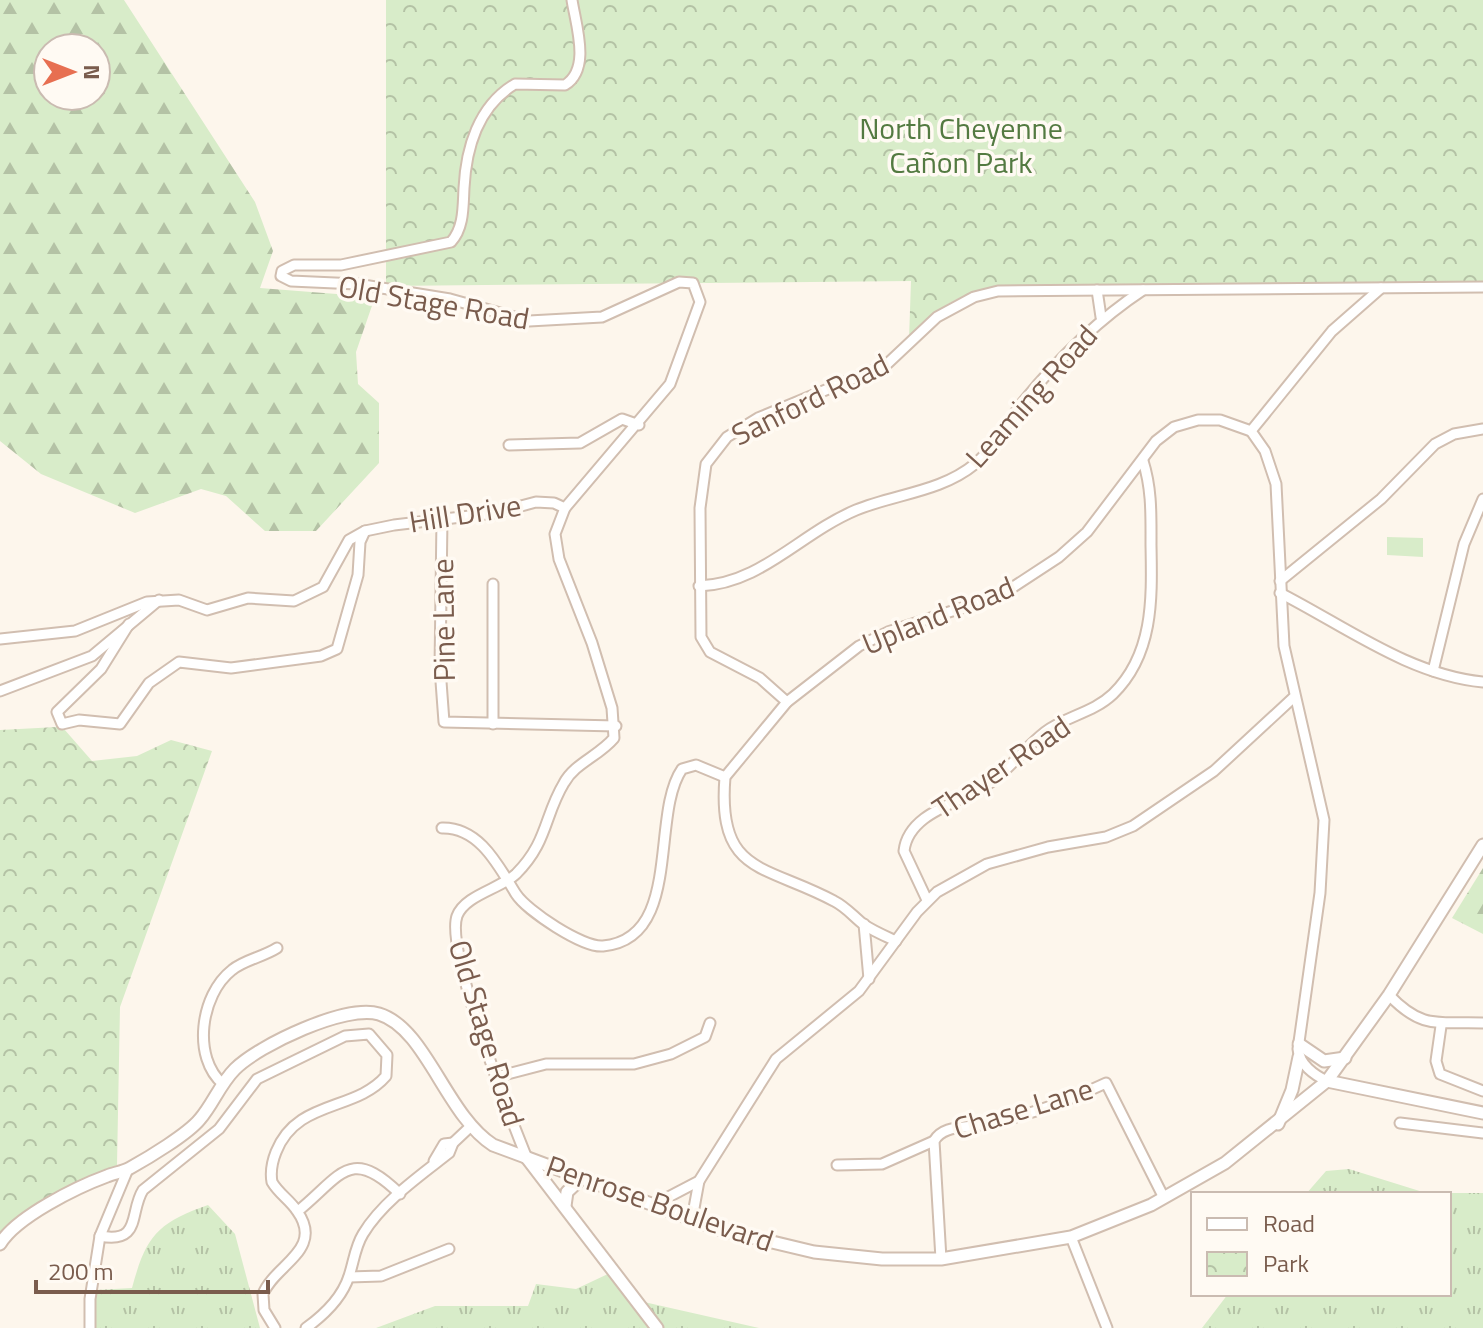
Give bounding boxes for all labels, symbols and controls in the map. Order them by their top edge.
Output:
north arrow [32,32,112,112]
text: N [75,64,109,80]
park label: North Cheyenne Cañon Park [859,105,1063,185]
street label: Old Stage Road [335,263,533,341]
street label: Leaming Road [954,314,1108,478]
street label: Sanford Road [723,341,897,457]
street label: Hill Drive [406,481,524,545]
street label: Pine Lane [419,558,467,682]
street label: Upland Road [855,564,1021,666]
street label: Thayer Road [923,704,1079,830]
street label: Old Stage Road [437,934,537,1132]
street label: Chase Lane [948,1065,1098,1151]
street label: Penrose Boulevard [540,1143,780,1263]
legend [1191,1192,1451,1296]
text: Road [1263,1205,1315,1241]
scale bar [36,1244,268,1294]
text: Park [1263,1245,1309,1281]
text: 200 m [48,1253,114,1289]

